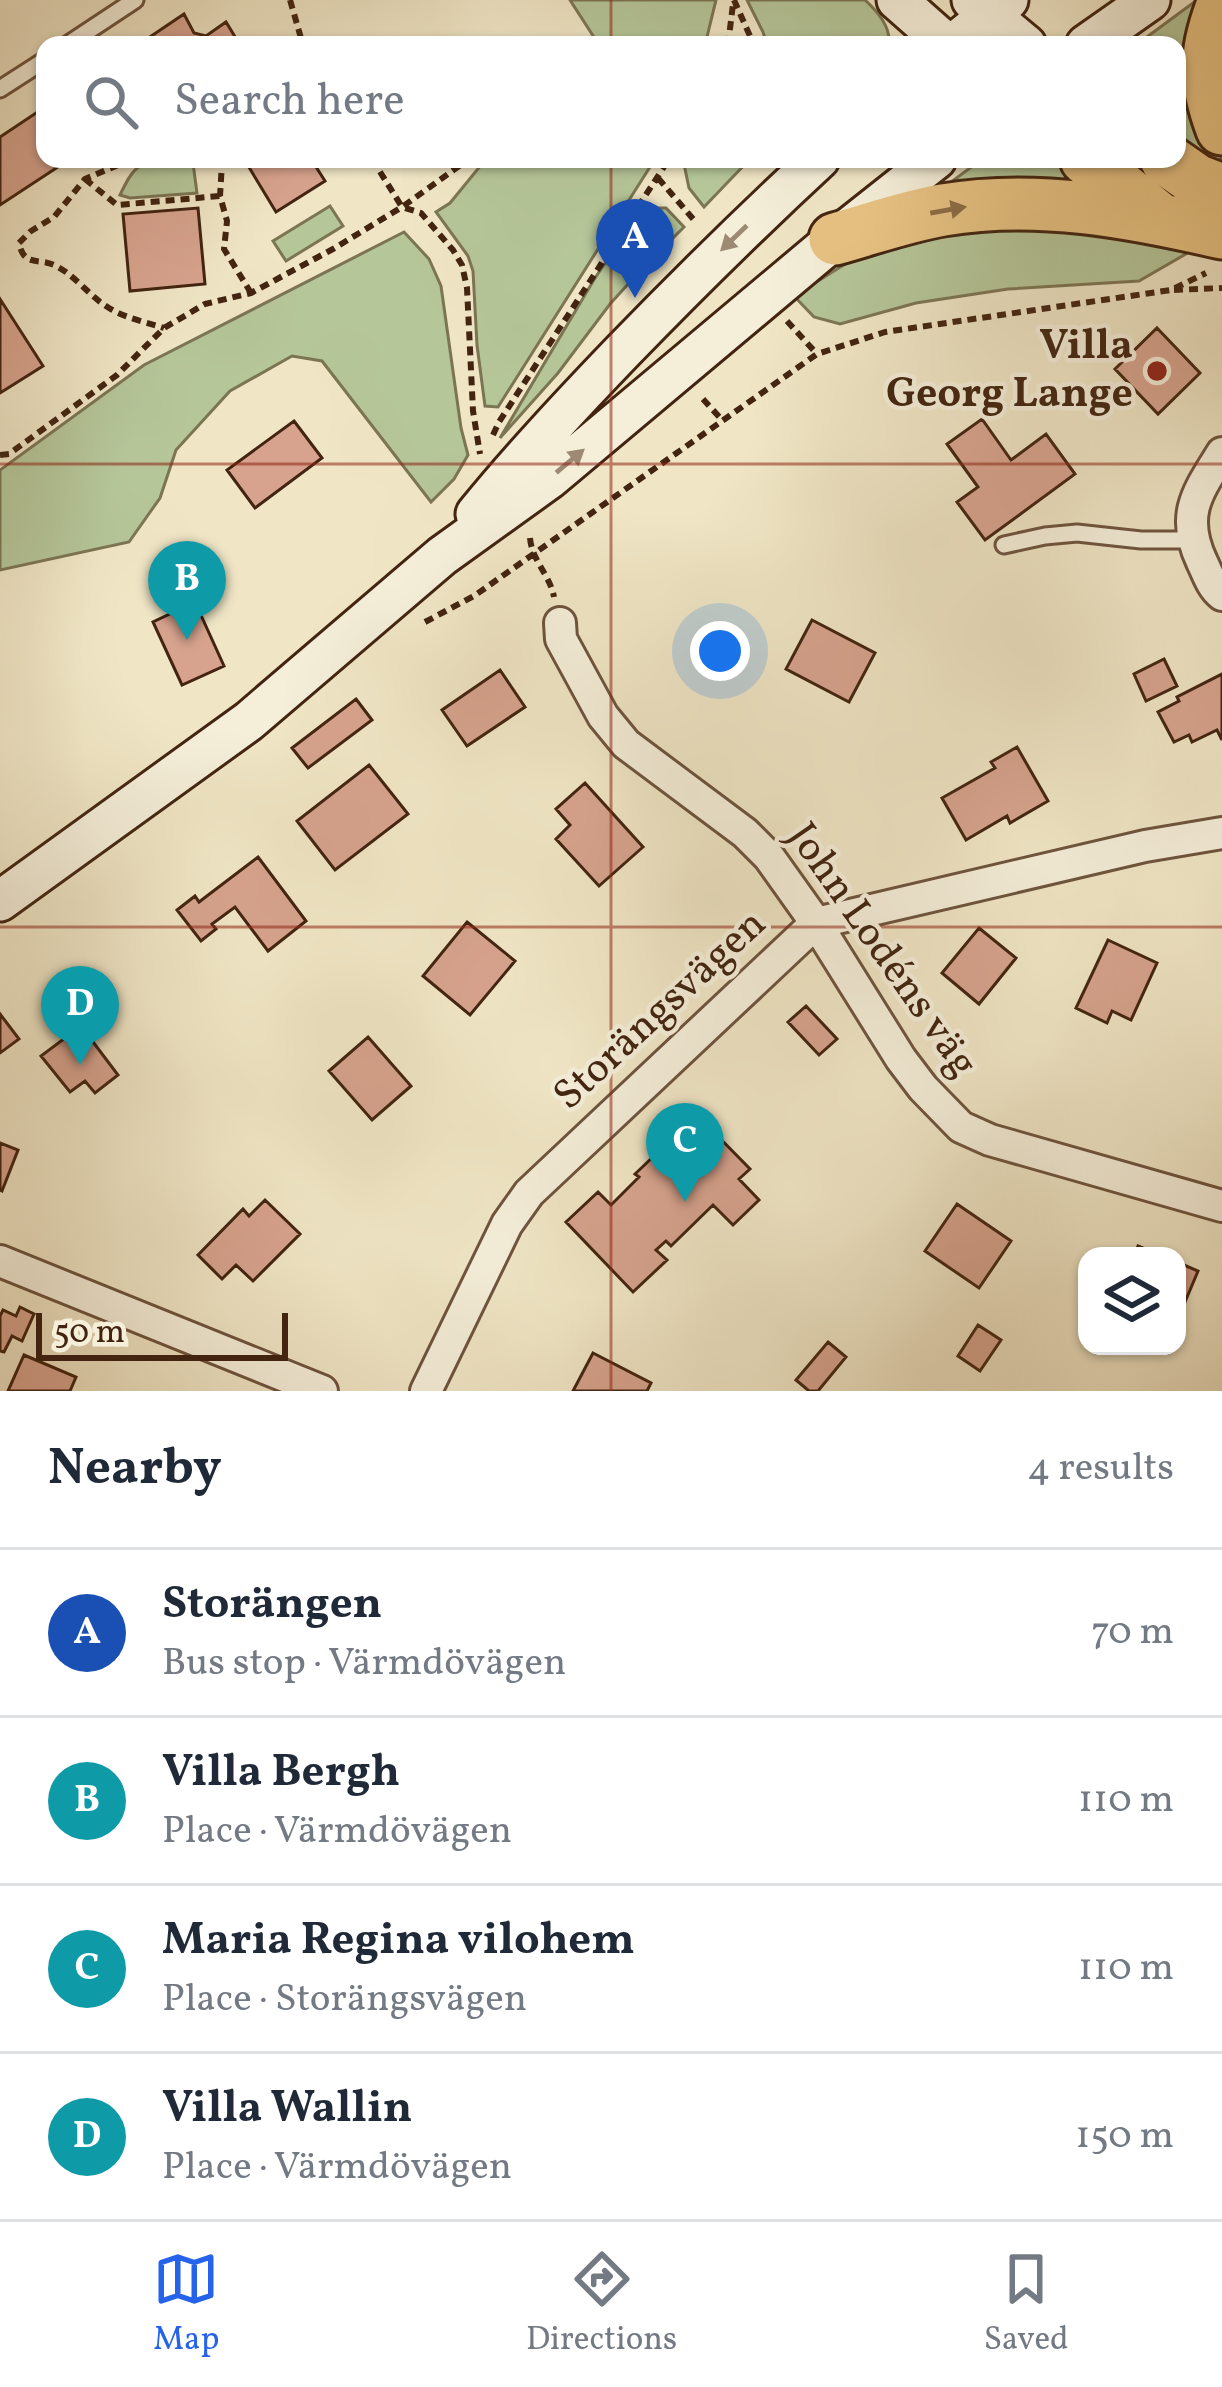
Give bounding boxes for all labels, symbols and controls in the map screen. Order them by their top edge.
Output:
search box [36,36,1186,168]
icon: search [78,69,144,135]
text: Search here [174,71,405,134]
pin: A [596,199,674,298]
one-way arrow [930,200,967,219]
one-way arrow [719,224,748,252]
place label: Villa Georg Lange [886,318,1133,425]
marker: Villa Georg Lange [1144,358,1170,384]
one-way arrow [555,449,585,475]
pin: B [148,541,226,640]
your location [690,621,750,681]
street label: John Lodéns väg [771,812,991,1090]
street label: Storängsvägen [542,897,780,1125]
pin: D [41,966,119,1065]
pin: C [646,1103,724,1202]
map controls [1078,1247,1186,1355]
button: layers [1078,1247,1186,1355]
scale bar [36,1307,288,1360]
text: 50 m [54,1311,125,1357]
text: Nearby [48,1434,222,1505]
text: 4 results [1027,1442,1174,1496]
text: Storängen [162,1574,382,1637]
text: A [73,1606,101,1660]
text: 70 m [1091,1606,1174,1660]
text: Bus stop · Värmdövägen [162,1637,566,1691]
text: Villa Bergh [162,1742,400,1805]
text: B [74,1774,100,1828]
text: 110 m [1078,1774,1174,1828]
text: Place · Värmdövägen [162,1805,512,1859]
text: Maria Regina vilohem [162,1910,635,1973]
text: C [74,1942,100,1996]
text: 110 m [1078,1942,1174,1996]
text: Place · Storängsvägen [162,1973,527,2027]
text: Villa Wallin [162,2078,412,2141]
text: D [73,2110,101,2164]
text: 150 m [1075,2110,1174,2164]
text: Place · Värmdövägen [162,2141,512,2195]
tab: Map [153,2246,219,2364]
tab: Directions [526,2246,677,2364]
tab: Saved [984,2246,1069,2364]

